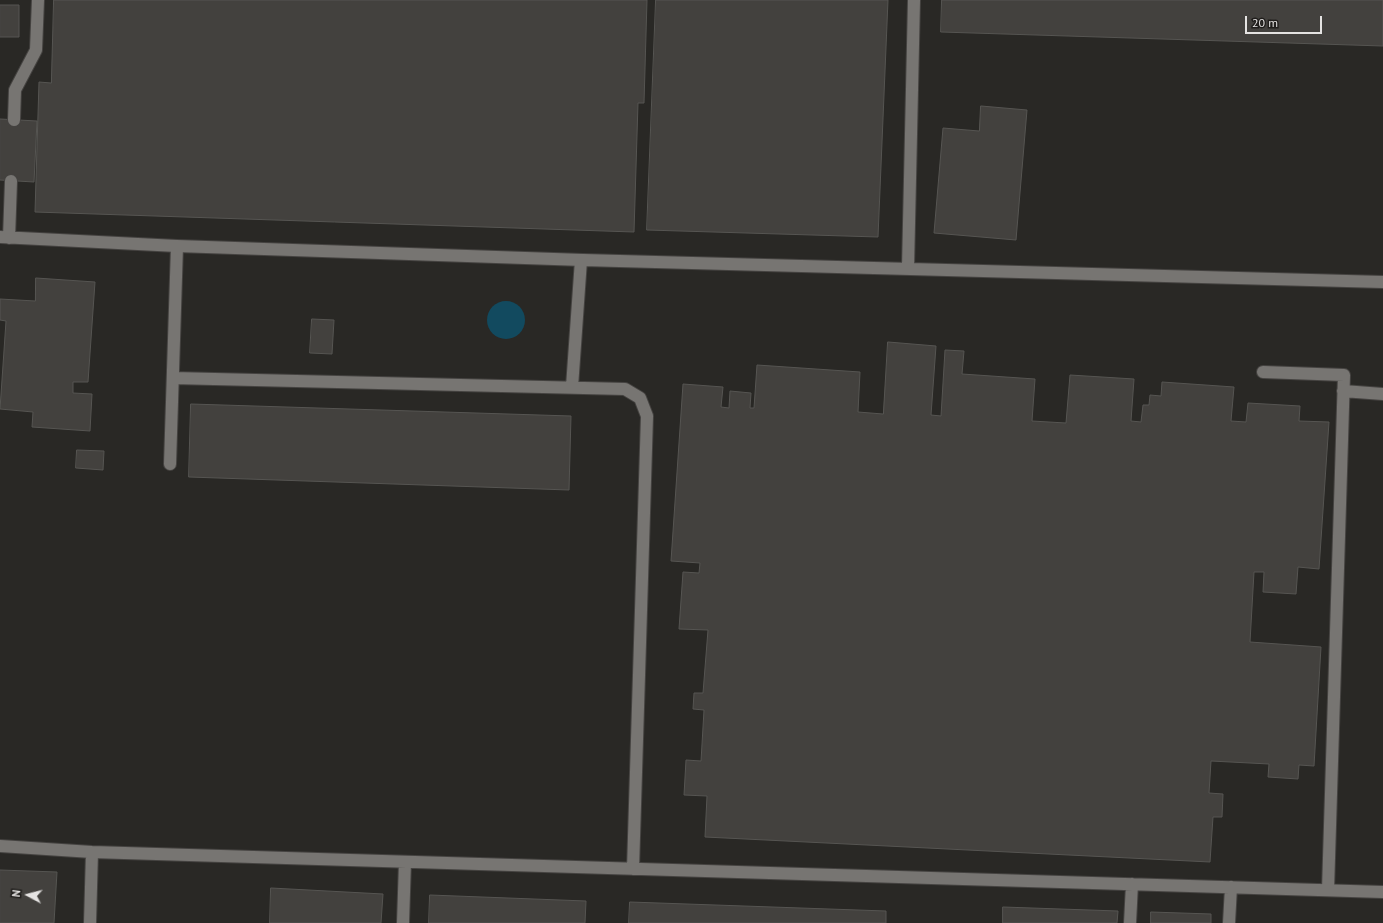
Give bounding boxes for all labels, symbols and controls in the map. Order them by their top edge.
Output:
scale bar [1247,8,1324,34]
text: 20 m [1252,15,1278,30]
north arrow [8,875,48,915]
text: N [9,889,23,898]

